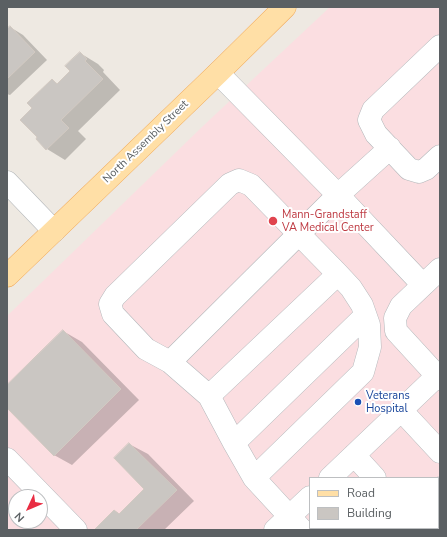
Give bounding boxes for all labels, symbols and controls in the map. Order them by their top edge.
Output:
street label: North Assembly Street [101,98,191,186]
place label: Mann-Grandstaff VA Medical Center [282,208,374,234]
marker: Mann-Grandstaff VA Medical Center [267,215,279,227]
place label: Veterans Hospital [366,389,410,415]
marker: Veterans Hospital [353,397,363,407]
legend [309,477,439,529]
text: Road [347,485,375,501]
north arrow [8,489,48,529]
text: Building [347,505,392,521]
text: N [11,509,28,525]

